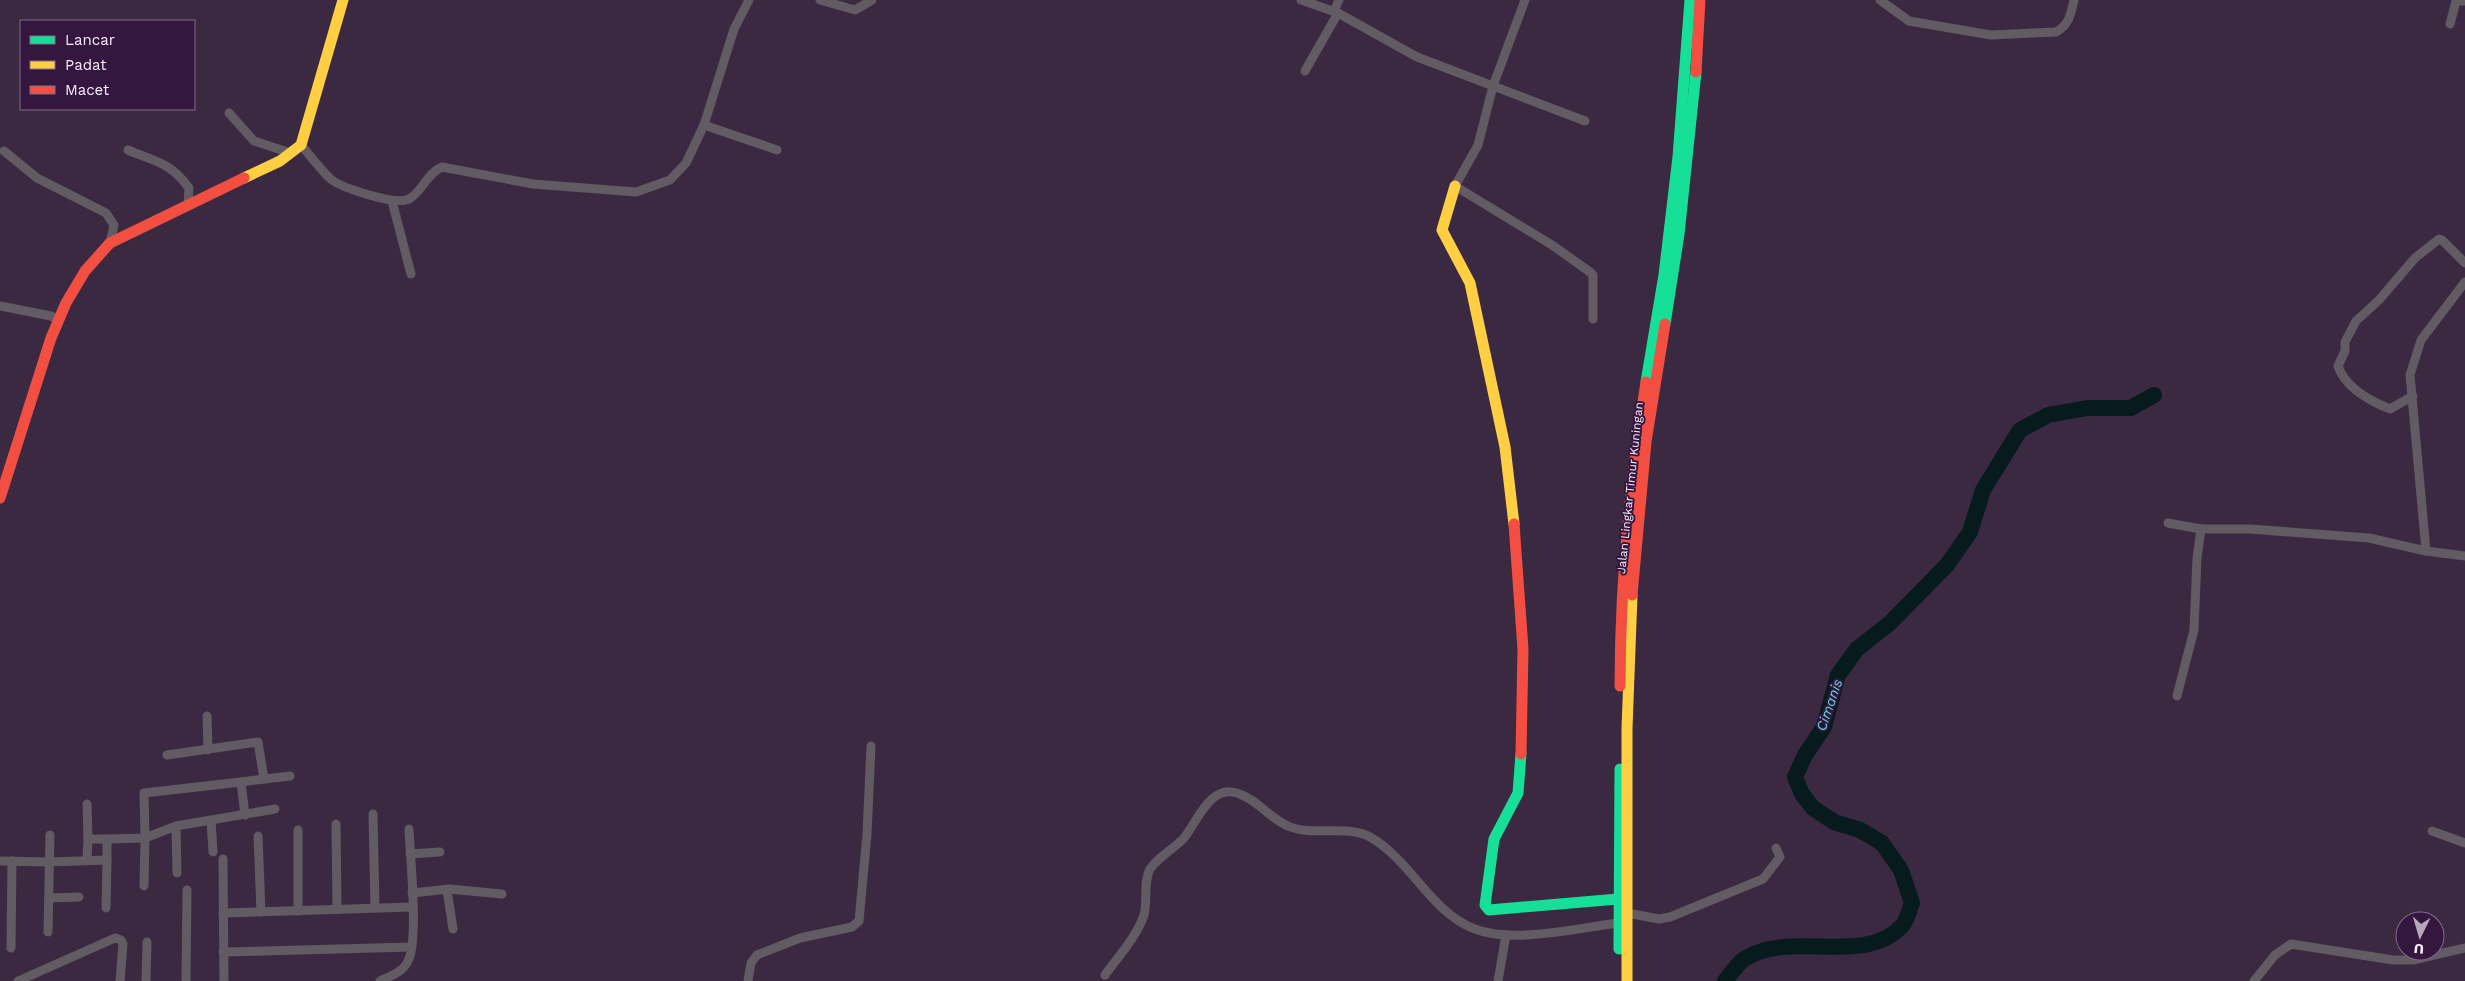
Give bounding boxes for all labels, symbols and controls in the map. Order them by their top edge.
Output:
legend [20,20,195,110]
text: Lancar [65,31,115,49]
text: Padat [65,56,107,74]
text: Macet [65,81,110,99]
street label: Jalan Lingkar Timur Kuningan [1614,401,1646,575]
water label: Cimanis [1813,677,1845,733]
north arrow [2395,911,2445,961]
text: U [2413,941,2425,957]

